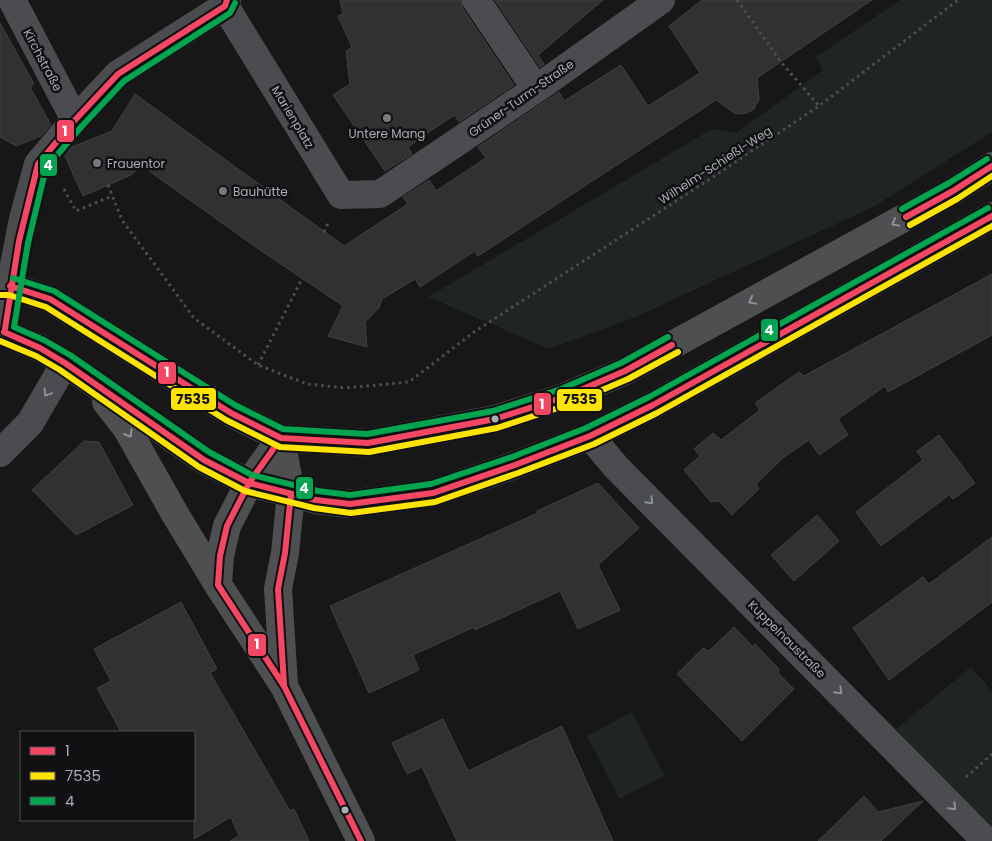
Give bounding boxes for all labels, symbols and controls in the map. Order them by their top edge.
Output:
street label: Kirchstraße [19,26,67,94]
street label: Grüner-Turm-Straße [465,55,577,141]
street label: Marienplatz [268,83,318,151]
marker: Untere Mang [381,112,393,124]
line badge: 1 [56,119,75,143]
text: 1 [62,121,68,141]
street label: Wilhelm-Schießl-Weg [655,122,775,208]
place label: Untere Mang [349,125,425,142]
line badge: 4 [39,153,58,177]
text: 4 [43,155,53,175]
place label: Frauentor [107,155,165,172]
marker: Frauentor [91,157,103,169]
place label: Bauhütte [233,183,288,200]
marker: Bauhütte [217,185,229,197]
one-way arrow [891,217,900,227]
one-way arrow [749,295,758,305]
line badge: 4 [760,318,779,342]
text: 4 [764,320,774,340]
line badge: 1 [157,361,177,385]
text: 1 [164,362,170,382]
one-way arrow [44,387,54,396]
line badge: 7535 [170,387,217,411]
line badge: 7535 [556,388,603,412]
text: 7535 [176,389,210,409]
text: 7535 [563,389,597,409]
line badge: 1 [533,392,552,416]
text: 1 [539,394,545,414]
unlabelled marker [490,414,500,424]
one-way arrow [123,428,132,437]
line badge: 4 [295,476,314,500]
text: 4 [299,478,309,498]
one-way arrow [645,496,654,505]
street label: Kuppelnaustraße [744,596,830,682]
line badge: 1 [247,633,267,657]
text: 1 [254,634,260,654]
one-way arrow [833,686,842,695]
legend [20,731,195,821]
text: 1 [65,740,70,761]
text: 7535 [65,765,101,786]
text: 4 [65,790,74,811]
one-way arrow [947,801,956,810]
unlabelled marker [340,805,350,815]

